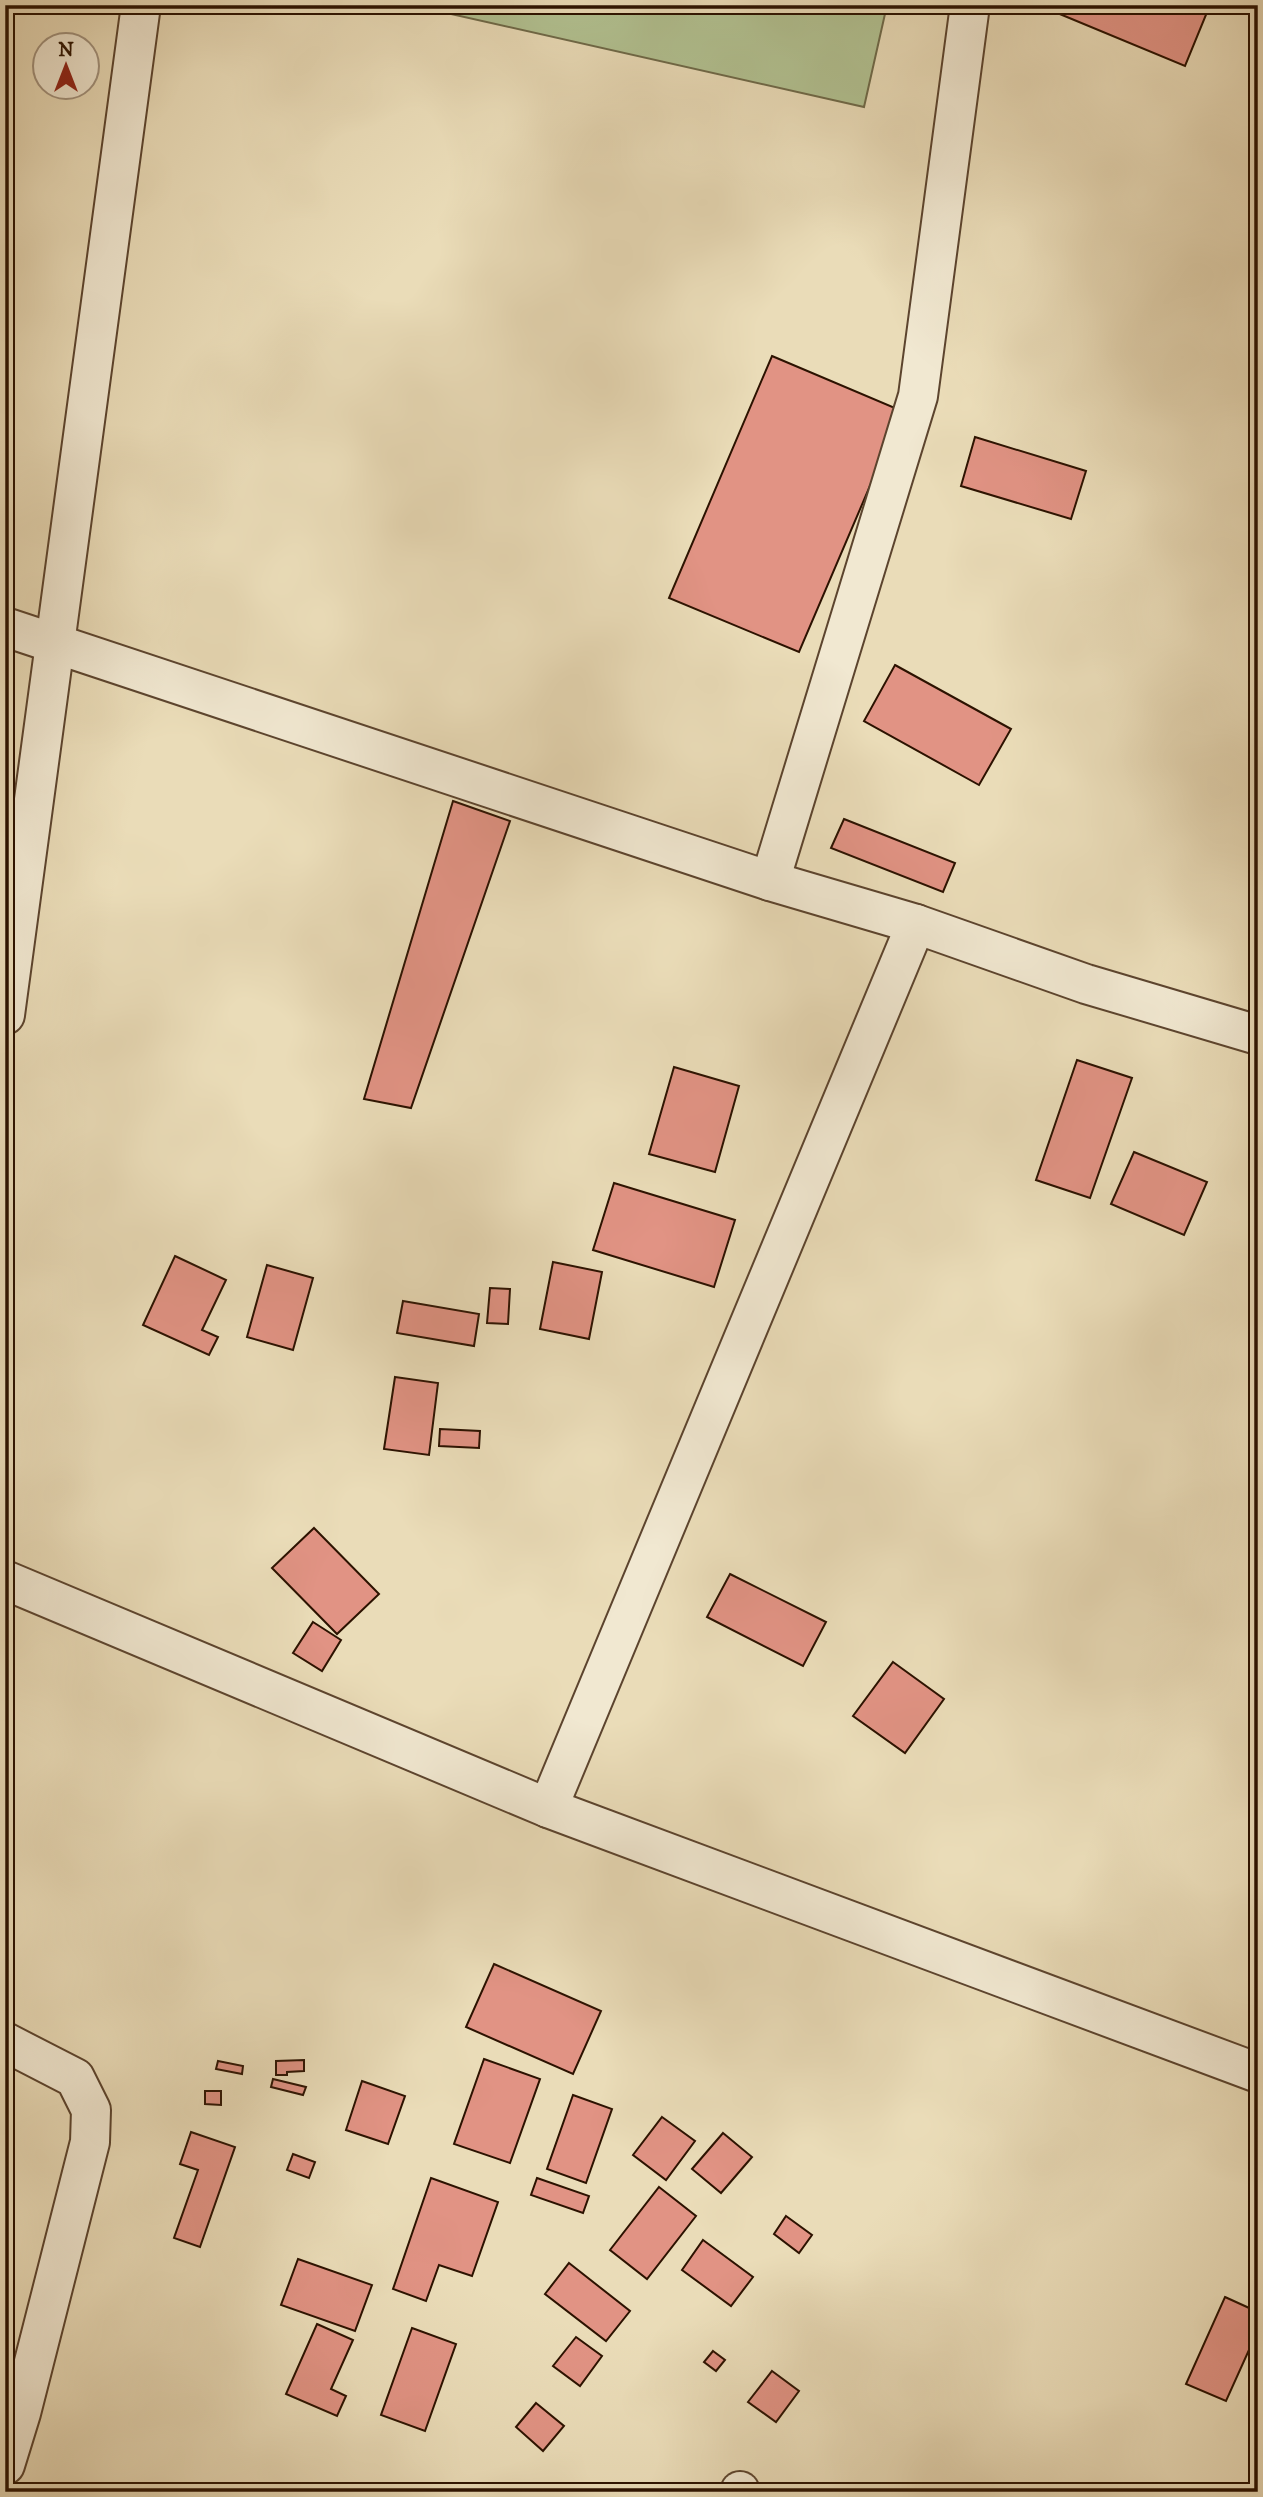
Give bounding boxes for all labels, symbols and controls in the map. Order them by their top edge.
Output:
north arrow [32,32,102,102]
text: N [58,39,74,62]

